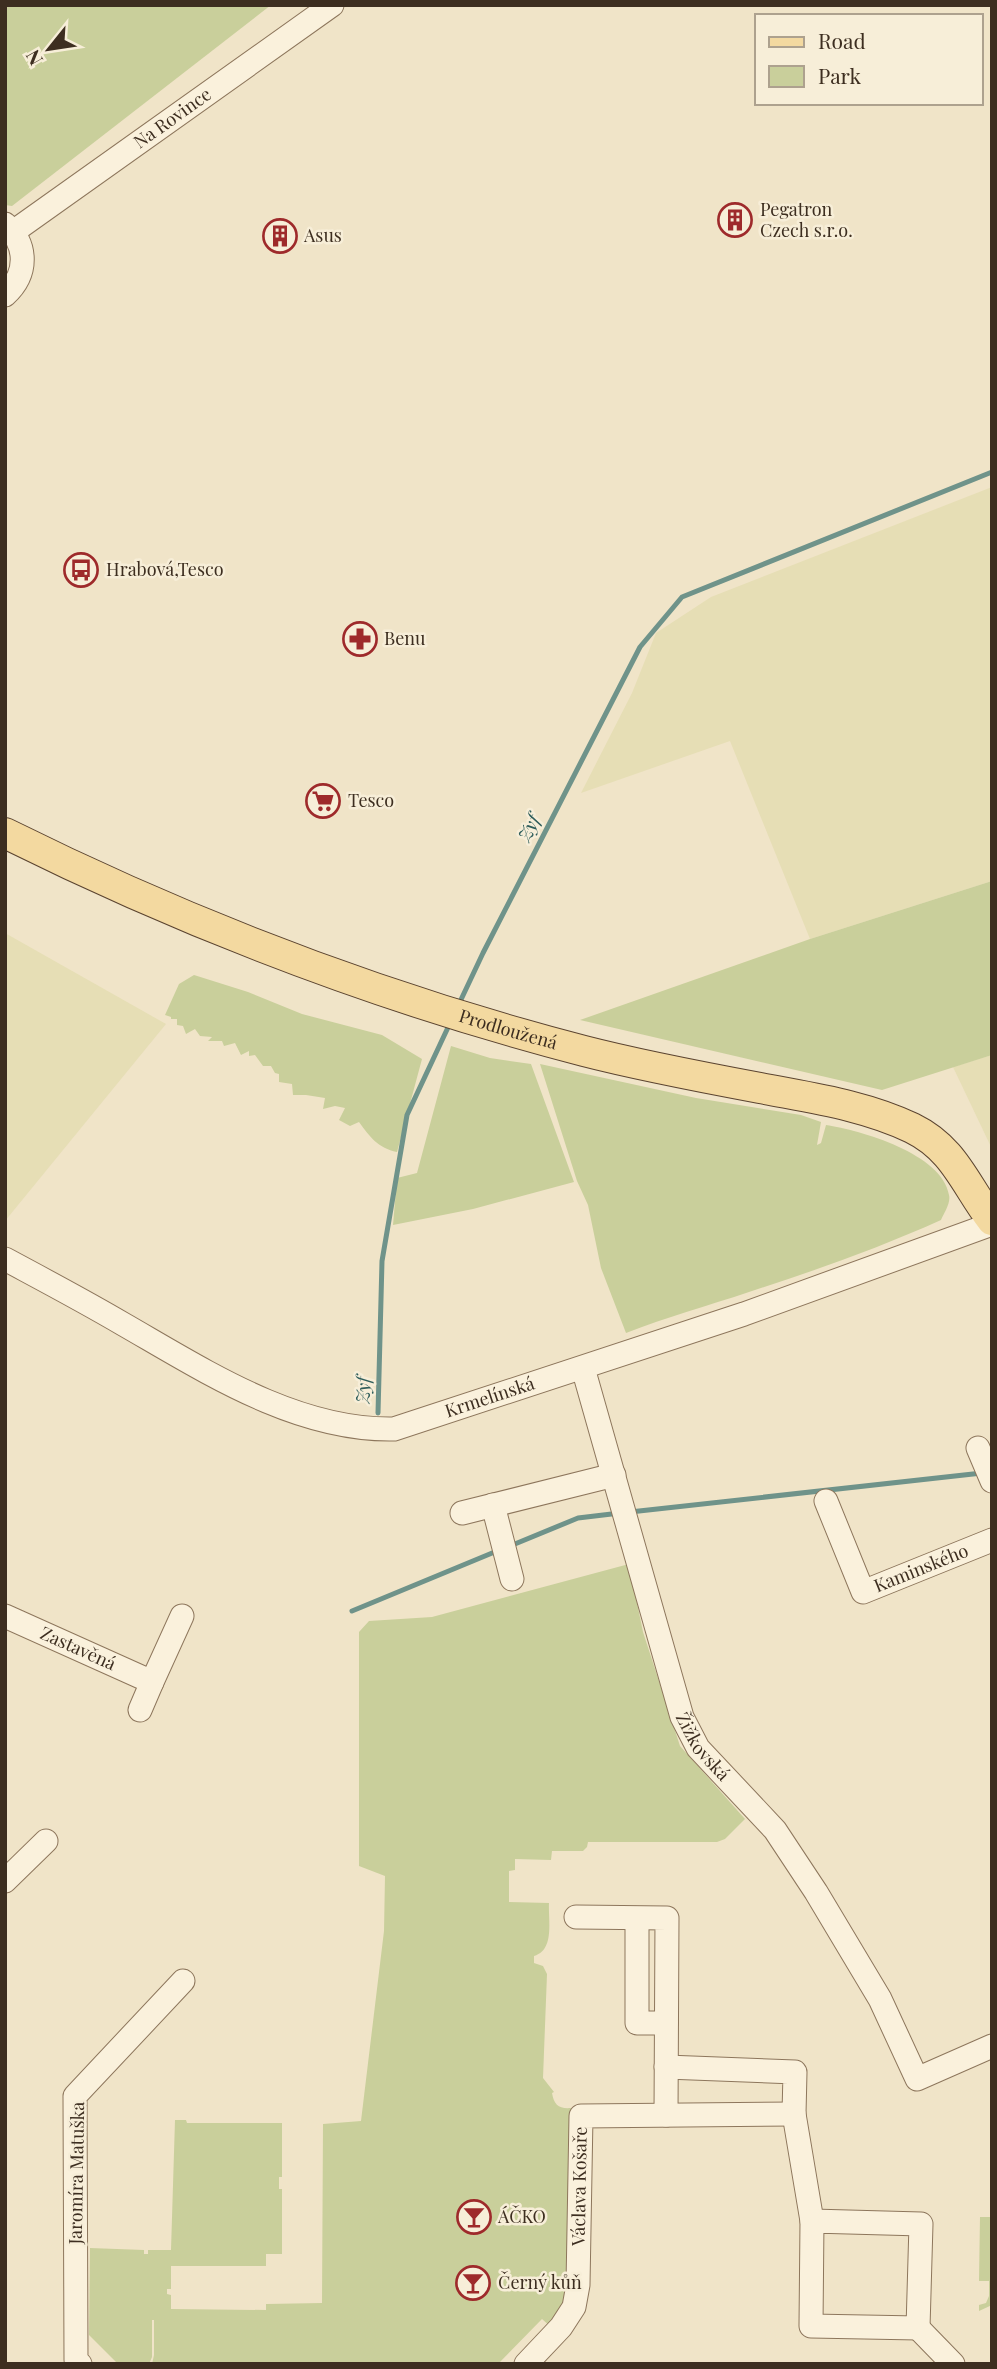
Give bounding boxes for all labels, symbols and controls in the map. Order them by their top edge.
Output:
north arrow [14,14,84,84]
legend [755,14,983,105]
text: Road [818,26,866,54]
text: N [19,45,48,70]
text: Park [818,61,862,89]
street label: Na Rovince [129,82,216,153]
place label: Pegatron Czech s.r.o. [760,197,853,242]
building icon: Pegatron Czech s.r.o. [716,201,754,239]
building icon: Asus [261,217,299,255]
place label: Asus [303,223,342,247]
bus stop icon: Hrabová,Tesco [62,551,100,589]
place label: Hrabová,Tesco [106,557,224,581]
pharmacy icon: Benu [341,620,379,658]
place label: Benu [384,626,426,650]
supermarket icon: Tesco [304,782,342,820]
place label: Tesco [348,788,394,812]
water label: Zyf [510,806,547,846]
street label: Prodloužená [456,1003,560,1054]
street label: Krmelínská [442,1371,537,1422]
water label: Zyf [349,1372,376,1405]
street label: Kaminského [870,1538,972,1597]
street label: Zastavěná [37,1620,120,1675]
street label: Žižkovská [671,1708,736,1785]
street label: Jaromíra Matuška [63,2101,89,2245]
street label: Václava Košaře [566,2126,592,2247]
bar icon: ÁČKO [455,2198,493,2236]
place label: ÁČKO [497,2204,546,2228]
bar icon: Černý kůň [454,2264,492,2302]
place label: Černý kůň [498,2270,582,2294]

